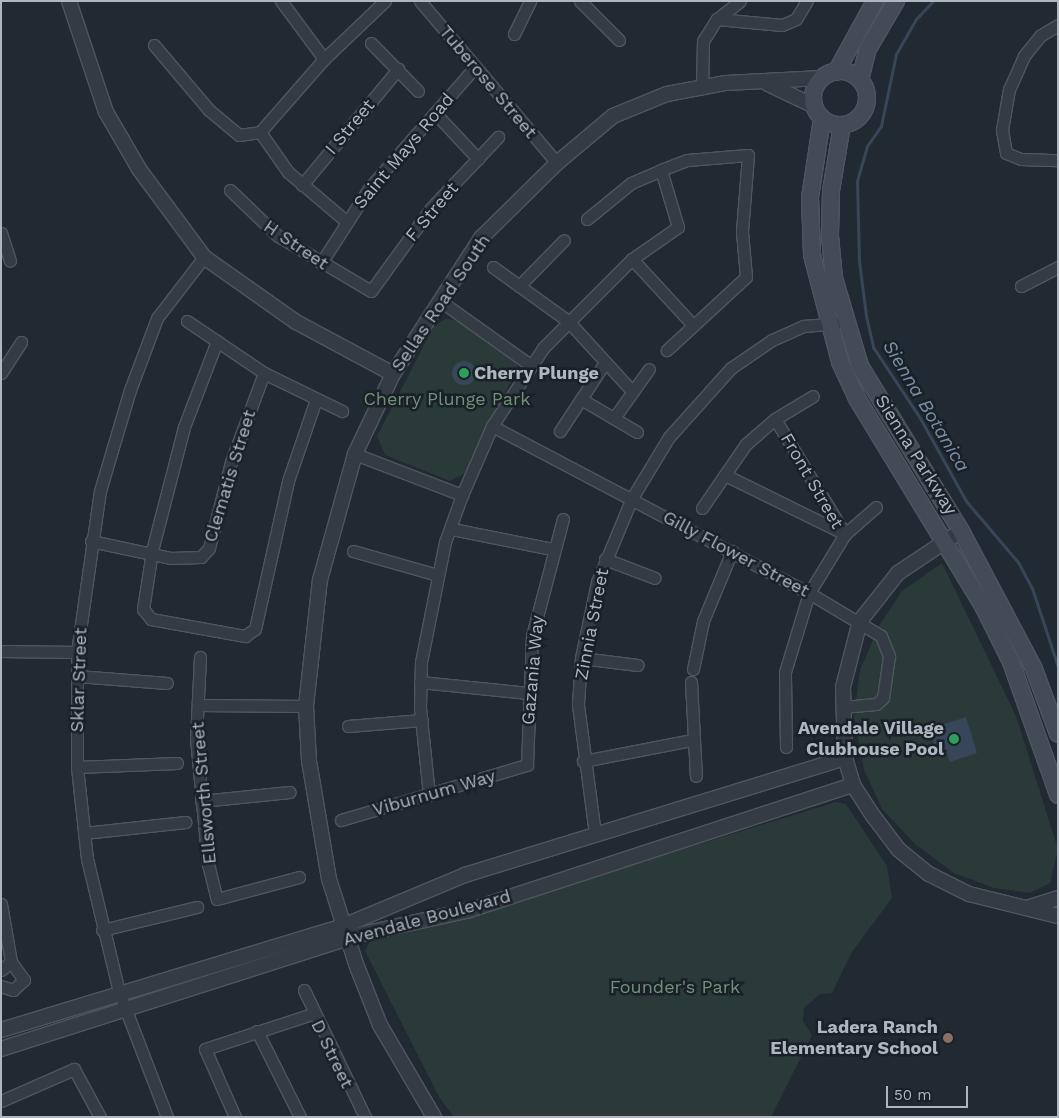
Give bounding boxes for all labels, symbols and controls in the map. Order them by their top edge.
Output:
street label: Tuberose Street [435,21,541,143]
street label: Saint Mays Road [349,89,459,213]
street label: I Street [321,95,379,159]
street label: F Street [401,178,463,246]
street label: H Street [259,215,333,275]
street label: Sellas Road South [387,230,495,376]
water label: Sienna Botanica [878,336,974,476]
place label: Cherry Plunge [474,362,599,384]
marker: Cherry Plunge [458,367,470,379]
park label: Cherry Plunge Park [363,388,531,410]
street label: Sienna Parkway [870,391,962,519]
street label: Clematis Street [200,407,260,545]
street label: Front Street [776,429,848,533]
street label: Gilly Flower Street [659,506,813,602]
street label: Zinnia Street [571,566,613,682]
street label: Gazania Way [517,614,549,726]
street label: Sklar Street [66,627,92,733]
place label: Avendale Village Clubhouse Pool [798,718,944,761]
street label: Ellsworth Street [187,721,221,865]
marker: Avendale Village Clubhouse Pool [948,733,960,745]
street label: Viburnum Way [370,765,498,821]
street label: Avendale Boulevard [341,885,513,951]
park label: Founder's Park [610,976,740,998]
street label: D Street [306,1016,358,1092]
place label: Ladera Ranch Elementary School [770,1017,938,1060]
marker: Ladera Ranch Elementary School [942,1032,954,1044]
scale bar [889,1076,972,1108]
text: 50 m [894,1086,931,1104]

